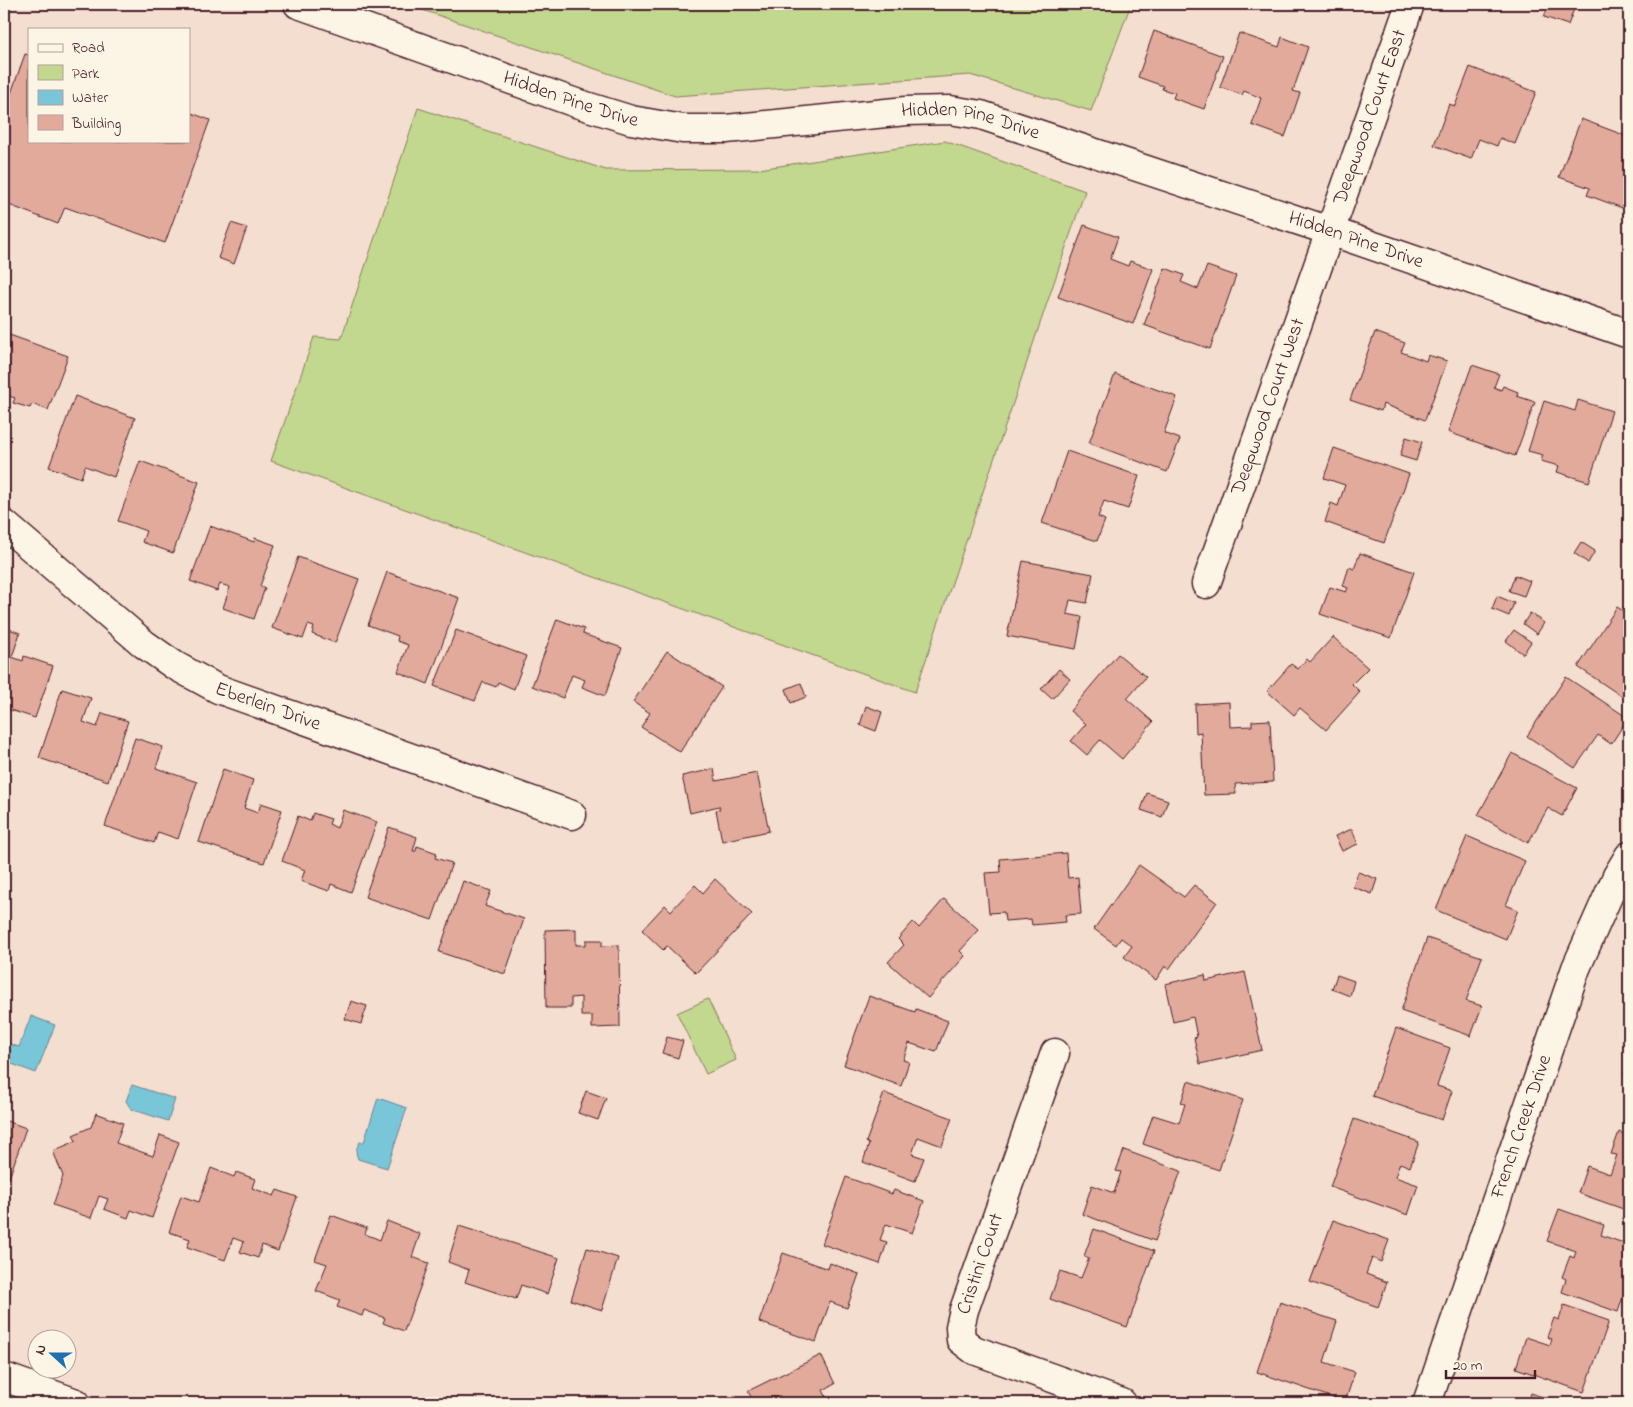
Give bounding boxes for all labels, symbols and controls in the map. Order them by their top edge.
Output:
street label: Deepwood Court East [1326,25,1415,210]
legend [28,28,190,142]
text: Road [72,37,105,59]
text: Park [72,63,100,85]
street label: Hidden Pine Drive [499,64,640,135]
text: Water [72,87,108,109]
street label: Hidden Pine Drive [901,95,1043,148]
text: Building [71,113,121,136]
street label: Hidden Pine Drive [1284,204,1427,277]
street label: Deepwood Court West [1224,314,1313,500]
street label: Eberlein Drive [211,675,325,739]
street label: French Creek Drive [1483,1051,1560,1204]
street label: Cristini Court [950,1209,1012,1319]
north arrow [28,1330,78,1380]
text: N [30,1342,53,1358]
scale bar [1446,1347,1534,1379]
text: 20 m [1453,1355,1483,1377]

